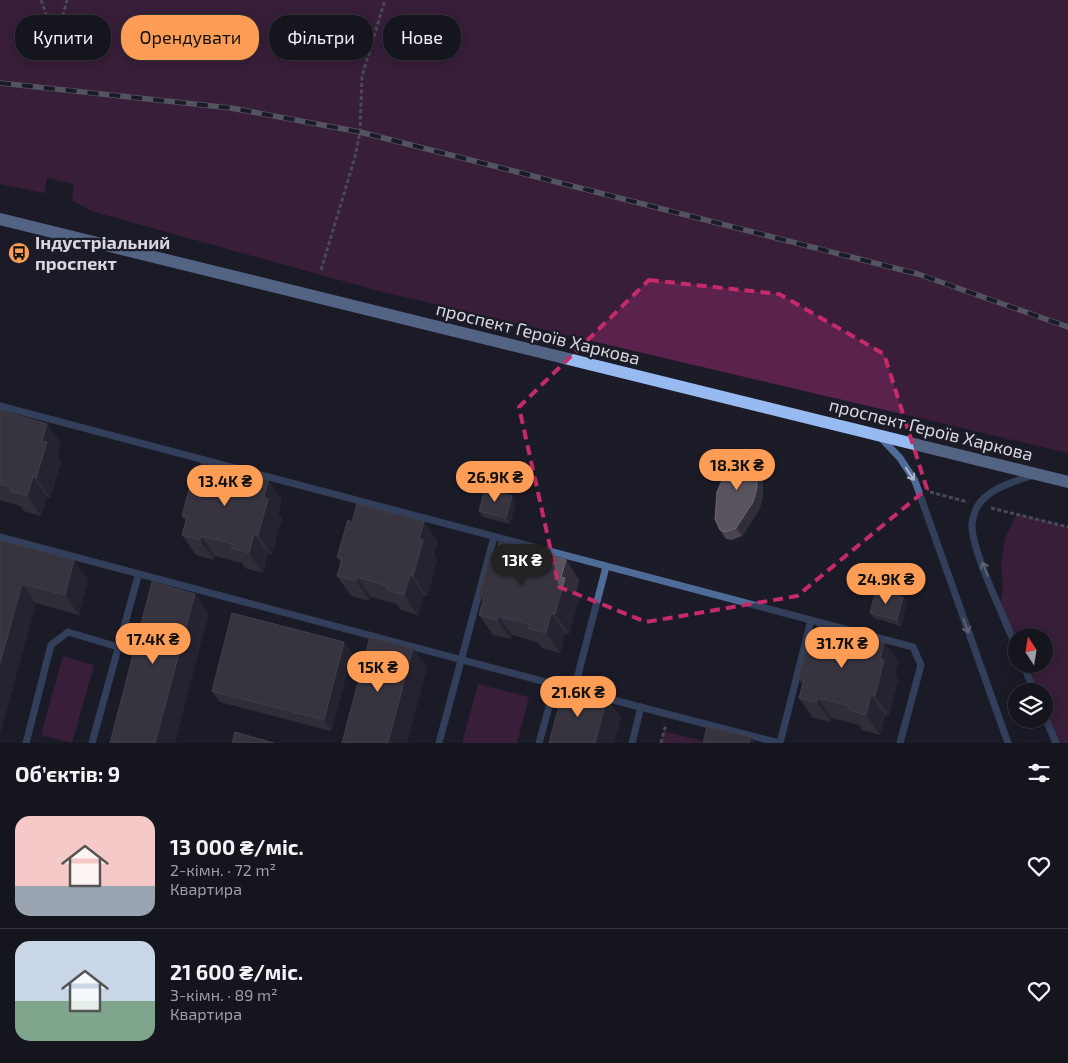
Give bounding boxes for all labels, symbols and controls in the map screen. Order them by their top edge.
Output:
chip: Купити [15,15,111,60]
chip: Орендувати [121,15,259,60]
chip: Фільтри [269,15,373,60]
chip: Нове [383,15,461,60]
place label: Індустріальний проспект [35,231,170,274]
bus stop icon: Індустріальний проспект [7,241,31,265]
street label: проспект Героїв Харкова [434,297,642,369]
street label: проспект Героїв Харкова [827,393,1035,465]
pin: 18.3K ₴ [691,448,783,491]
text: 18.3K ₴ [710,455,764,474]
pin: 26.9K ₴ [449,460,541,503]
pin: 13.4K ₴ [179,464,271,507]
one-way arrow [905,466,915,480]
text: 26.9K ₴ [467,467,523,486]
text: 13.4K ₴ [198,471,252,490]
pin: 13K ₴ [487,544,557,586]
text: 13K ₴ [502,550,542,569]
pin: 24.9K ₴ [840,562,932,605]
one-way arrow [980,562,989,577]
text: 24.9K ₴ [858,569,914,588]
one-way arrow [962,618,971,633]
pin: 17.4K ₴ [107,622,199,665]
pin: 31.7K ₴ [796,626,888,669]
north arrow [1008,628,1052,672]
map controls [1008,628,1053,728]
text: 17.4K ₴ [127,629,179,648]
text: 31.7K ₴ [816,633,868,652]
pin: 15K ₴ [343,650,413,693]
text: 15K ₴ [358,657,398,676]
pin: 21.6K ₴ [532,676,624,718]
text: 21.6K ₴ [551,682,605,701]
button: layers [1008,683,1053,728]
icon: filters [1025,759,1053,787]
text: Об’єктів: 9 [15,761,120,786]
text: 13 000 ₴/міс. [170,834,304,859]
icon: home [55,836,115,896]
icon: heart [1025,852,1053,880]
text: 2-кімн. · 72 m² [170,860,276,879]
text: Квартира [170,879,242,898]
text: 21 600 ₴/міс. [170,959,303,984]
icon: home [55,961,115,1021]
icon: heart [1025,977,1053,1005]
text: 3-кімн. · 89 m² [170,985,278,1004]
text: Квартира [170,1004,242,1023]

